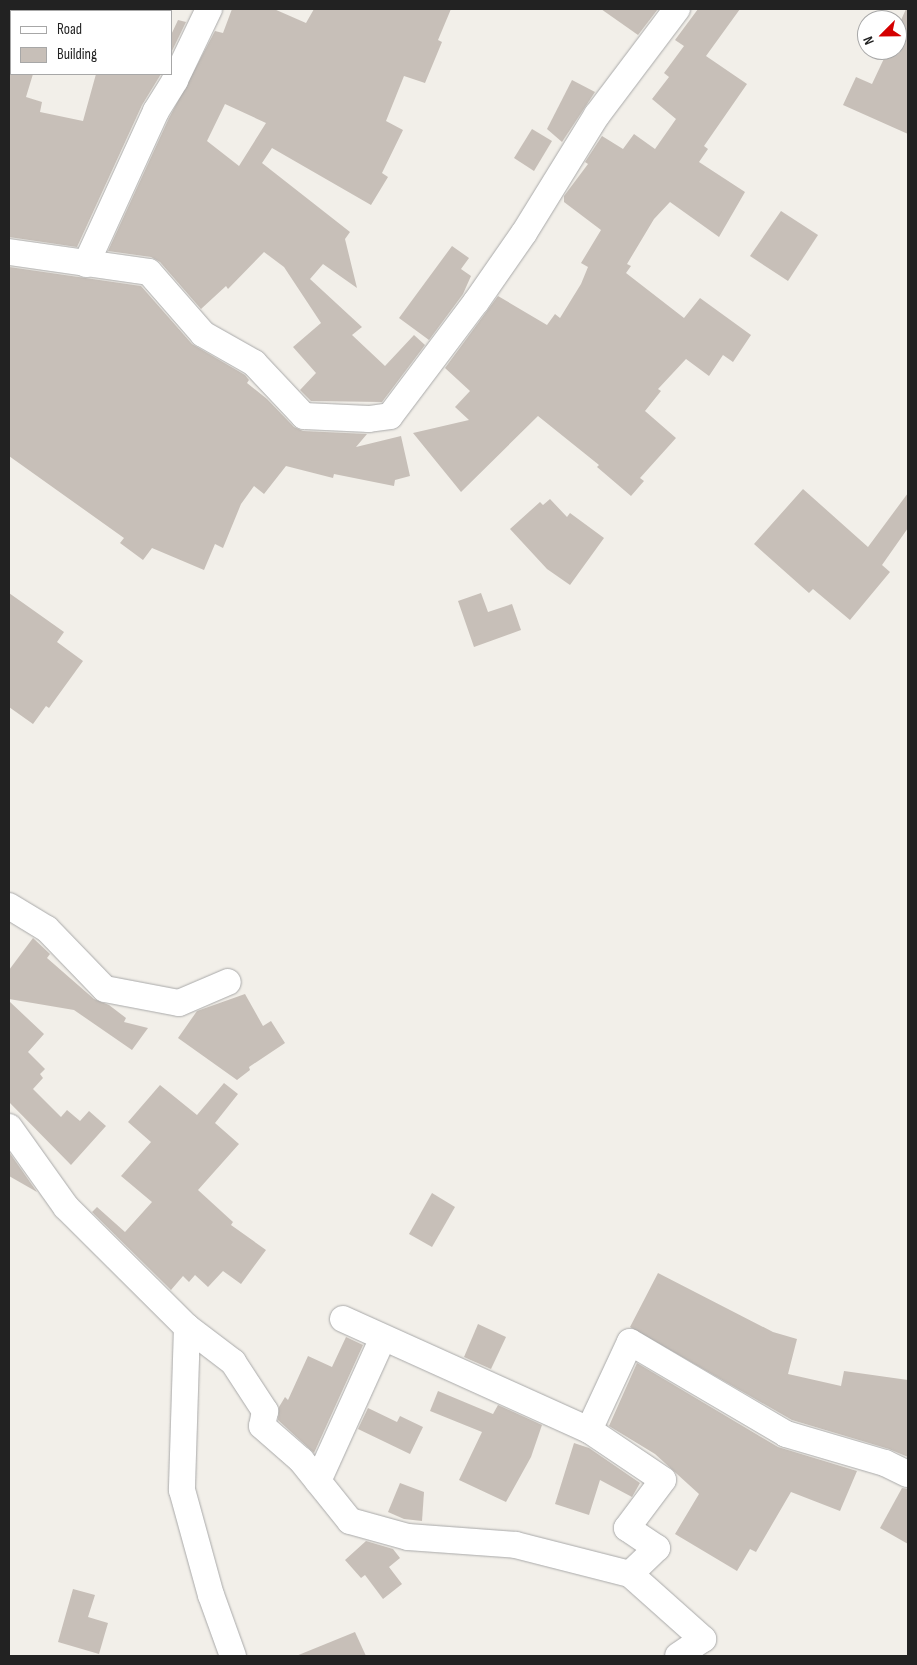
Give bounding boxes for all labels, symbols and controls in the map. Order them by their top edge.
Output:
legend [10,10,172,75]
north arrow [857,10,907,60]
text: Road [57,20,82,39]
text: N [859,34,878,47]
text: Building [57,45,97,64]

